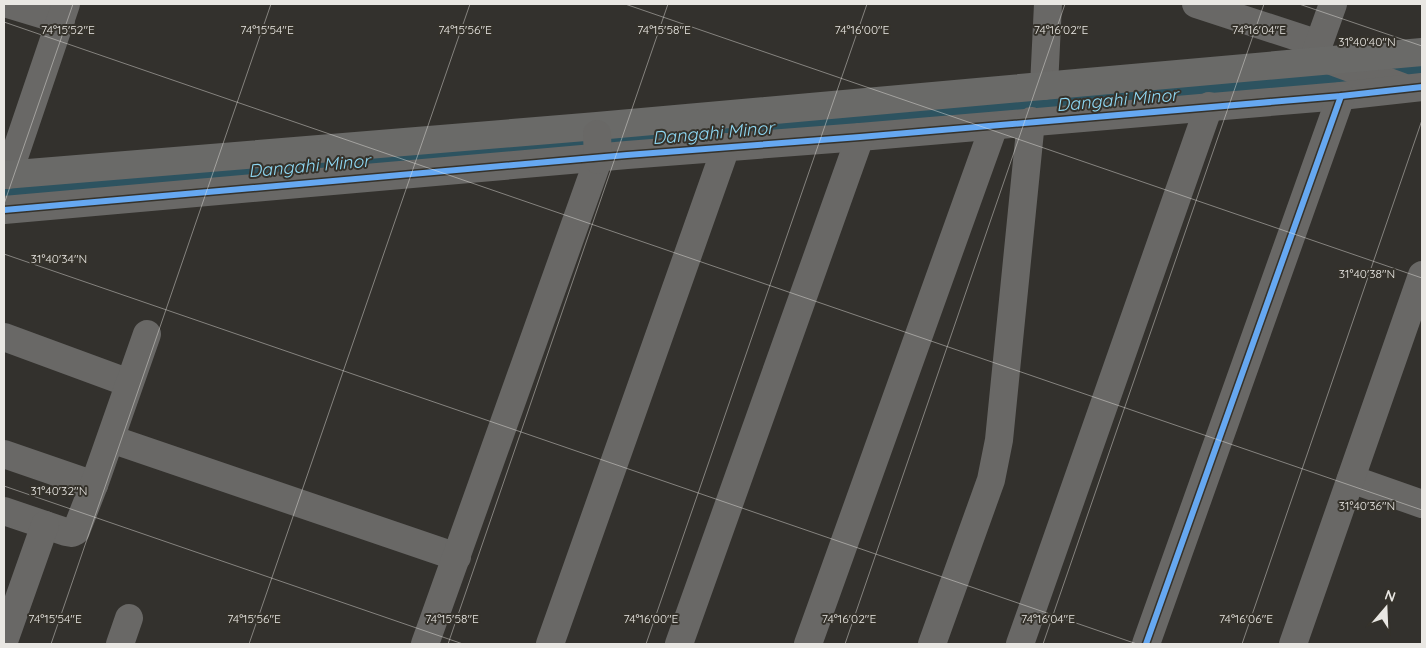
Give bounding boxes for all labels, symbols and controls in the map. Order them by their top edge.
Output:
text: 74°15'52"E [41,22,95,37]
text: 74°15'54"E [240,22,294,37]
text: 74°15'56"E [438,22,492,37]
text: 74°15'58"E [637,22,691,37]
text: 74°16'00"E [835,22,890,37]
text: 74°16'02"E [1034,22,1088,37]
text: 74°16'04"E [1232,22,1286,37]
text: 31°40'40"N [1338,34,1396,49]
water label: Dangahi Minor [1055,83,1181,116]
water label: Dangahi Minor [651,116,777,149]
water label: Dangahi Minor [247,149,373,182]
text: 31°40'34"N [31,251,87,266]
text: 31°40'38"N [1339,266,1395,281]
text: 31°40'32"N [31,483,87,498]
text: 31°40'36"N [1339,498,1395,513]
north arrow [1361,583,1411,633]
text: N [1382,586,1398,606]
text: 74°15'54"E [28,611,82,626]
text: 74°15'56"E [227,611,281,626]
text: 74°15'58"E [425,611,479,626]
text: 74°16'00"E [624,611,679,626]
text: 74°16'02"E [822,611,876,626]
text: 74°16'04"E [1021,611,1075,626]
text: 74°16'06"E [1219,611,1273,626]

